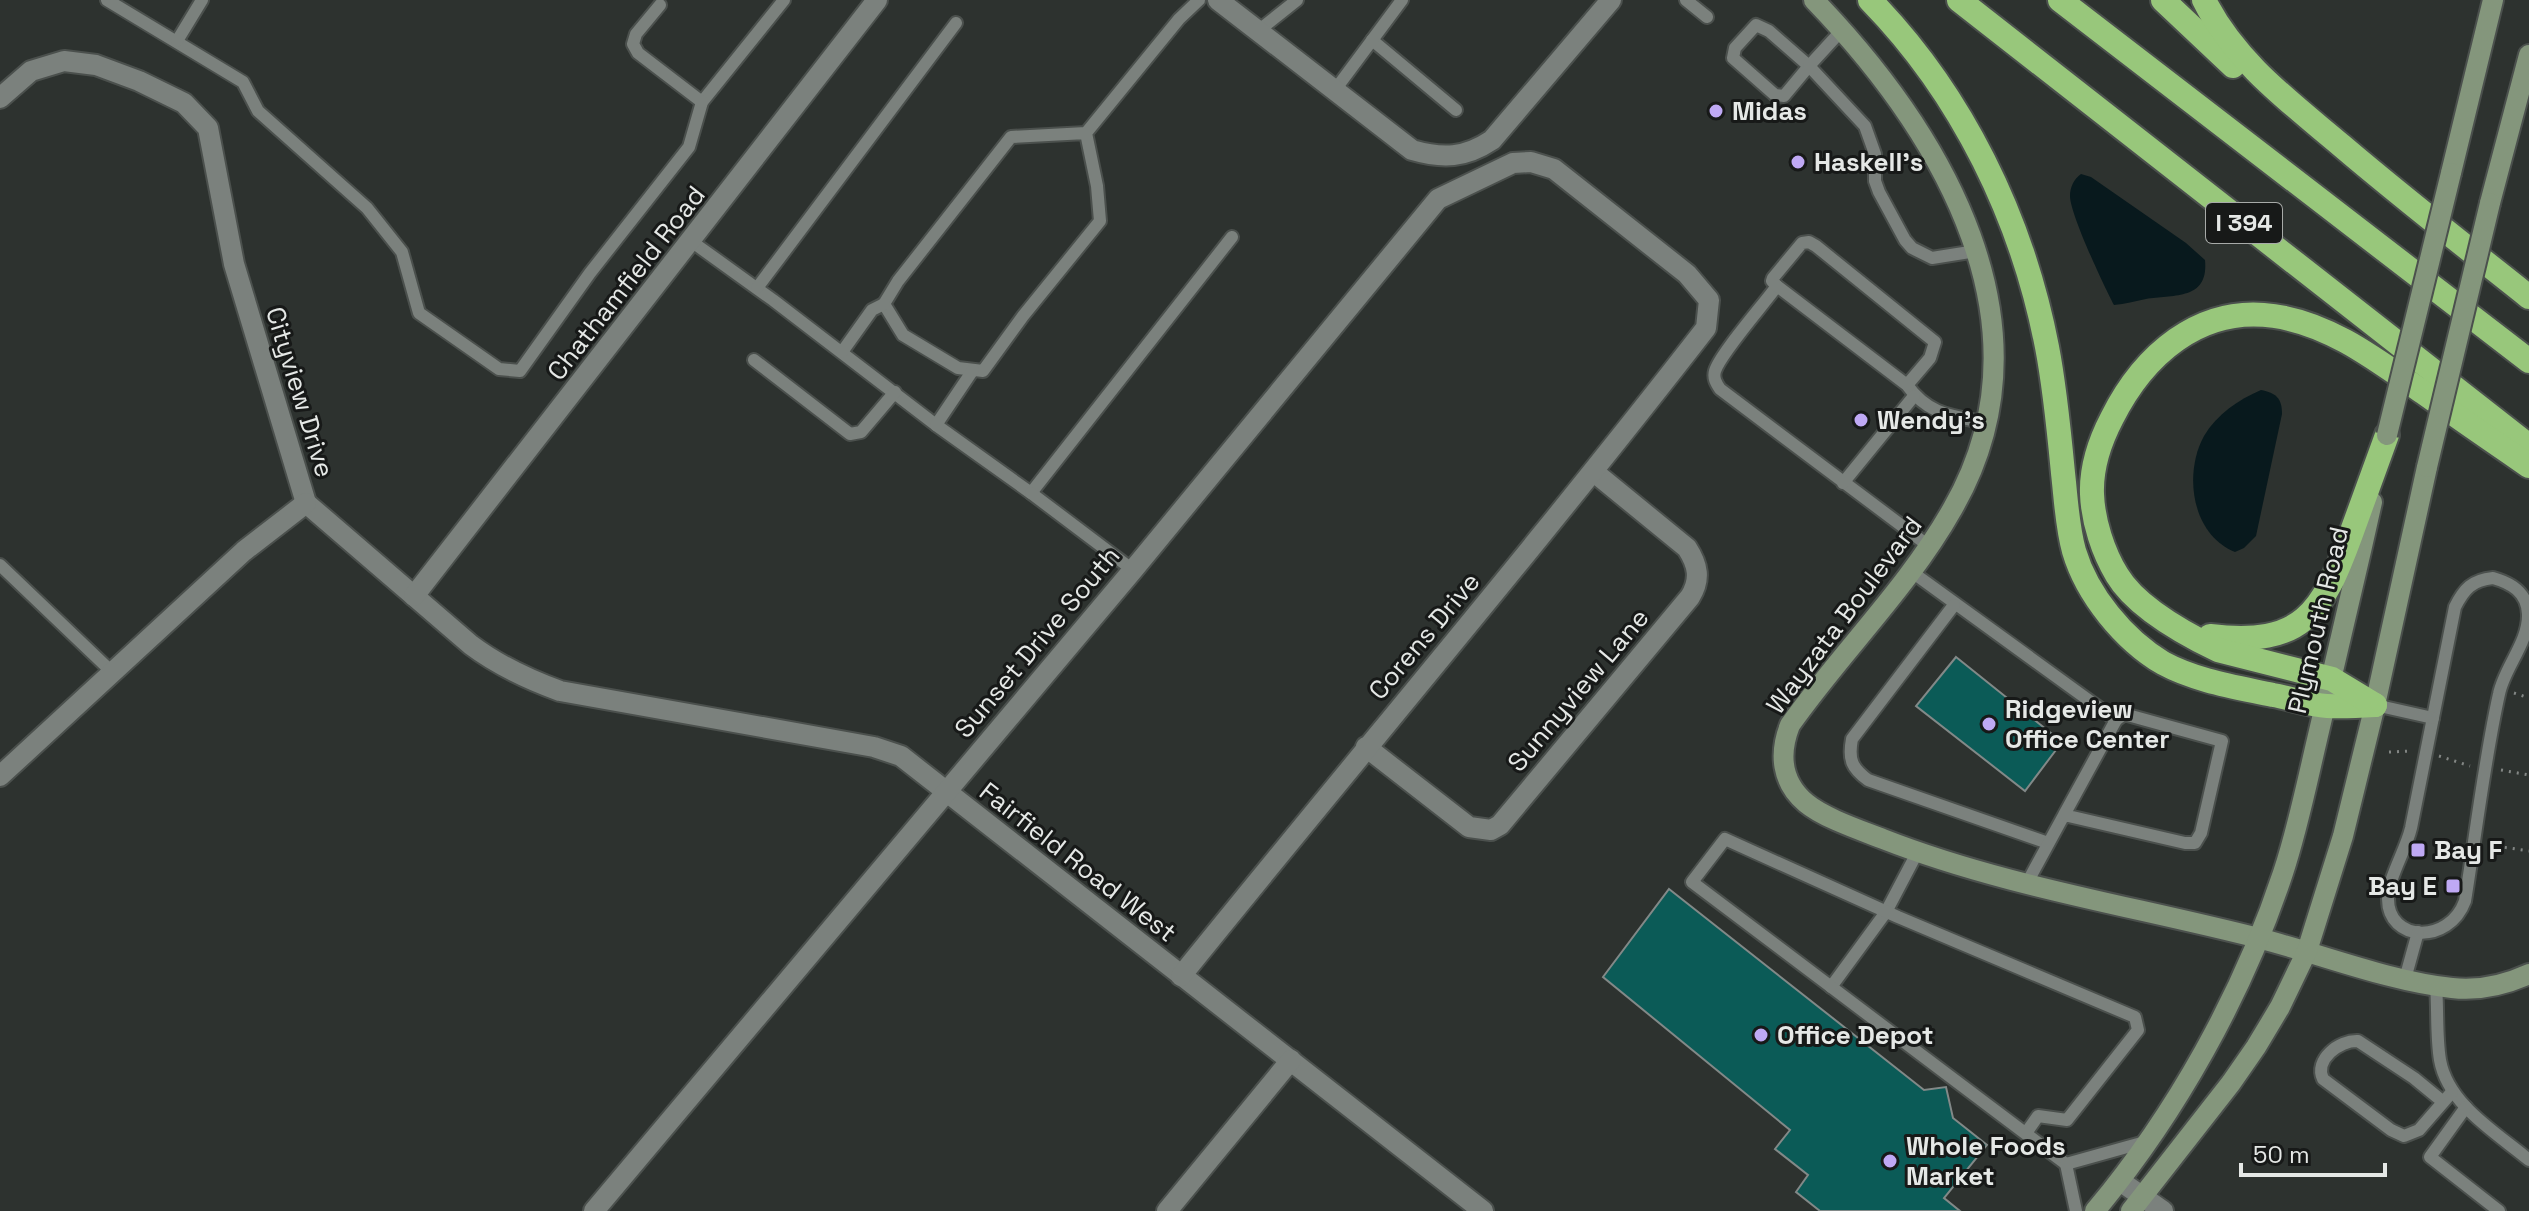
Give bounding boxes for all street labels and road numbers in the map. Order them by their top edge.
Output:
street label: Chathamfield Road [539,179,713,387]
road number: I 394 [2206,203,2282,243]
street label: Cityview Drive [258,303,342,481]
street label: Wayzata Boulevard [1758,509,1930,721]
street label: Plymouth Road [2280,523,2356,717]
street label: Sunset Drive South [947,539,1127,745]
street label: Corens Drive [1361,565,1487,707]
street label: Sunnyview Lane [1500,601,1656,779]
street label: Fairfield Road West [973,774,1183,950]

